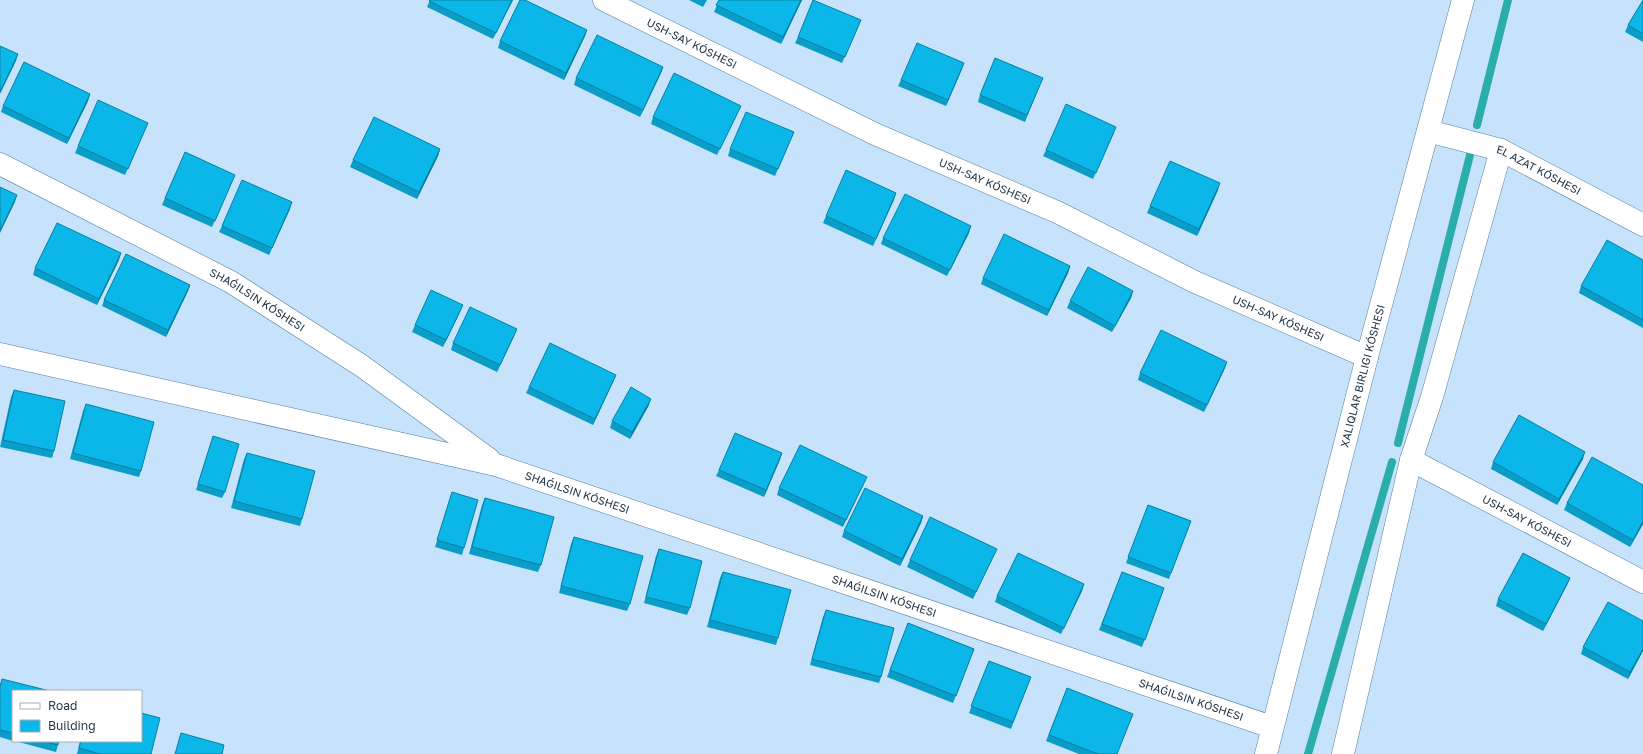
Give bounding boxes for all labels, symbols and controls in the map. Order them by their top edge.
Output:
street label: USH-SAY KÓSHESI [645,15,739,71]
street label: EL AZAT KÓSHESI [1495,142,1583,197]
street label: USH-SAY KÓSHESI [937,155,1033,206]
street label: SHAǴILSIN KÓSHESI [208,265,308,334]
street label: USH-SAY KÓSHESI [1231,292,1326,344]
street label: XALIQLAR BIRLIGI KÓSHESI [1337,303,1387,449]
street label: SHAǴILSIN KÓSHESI [523,468,631,516]
street label: USH-SAY KÓSHESI [1480,492,1574,549]
street label: SHAǴILSIN KÓSHESI [830,572,938,619]
street label: SHAǴILSIN KÓSHESI [1137,676,1245,723]
legend [12,690,142,742]
text: Road [48,698,77,713]
text: Building [48,718,96,733]

